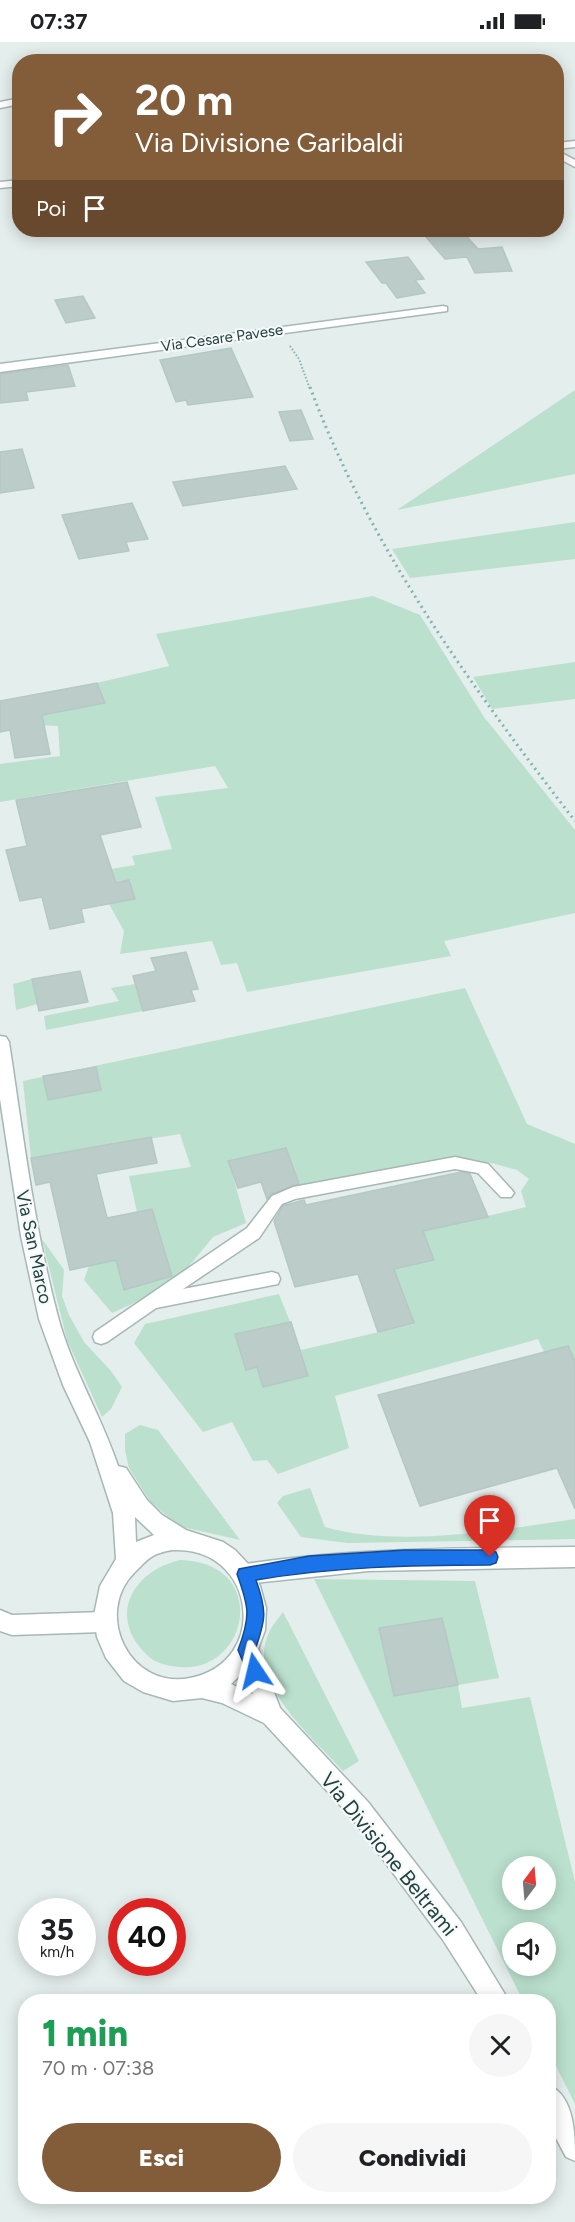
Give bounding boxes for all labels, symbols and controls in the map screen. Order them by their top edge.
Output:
text: 07:37 [30,8,88,35]
text: 20 m [135,75,233,126]
icon: right [36,78,114,156]
text: Via Divisione Garibaldi [135,126,404,159]
icon: arrive [78,192,111,225]
text: Poi [36,195,66,222]
street label: Via Cesare Pavese [160,321,284,355]
street label: Via San Marco [11,1188,57,1306]
pin [464,1495,515,1557]
icon: arrive [473,1504,506,1537]
position arrow [223,1639,287,1703]
street label: Via Divisione Beltrami [315,1767,463,1941]
north arrow [502,1856,556,1910]
map controls [502,1856,556,1976]
speed limit sign: 40 [108,1898,186,1976]
text: 35 [40,1911,74,1948]
button: sound [502,1922,556,1976]
text: km/h [40,1943,74,1961]
text: 1 min [42,2012,128,2055]
button: close [469,2014,532,2077]
text: 70 m · 07:38 [42,2056,154,2080]
button: Esci [42,2123,281,2192]
button: Condividi [293,2123,532,2192]

